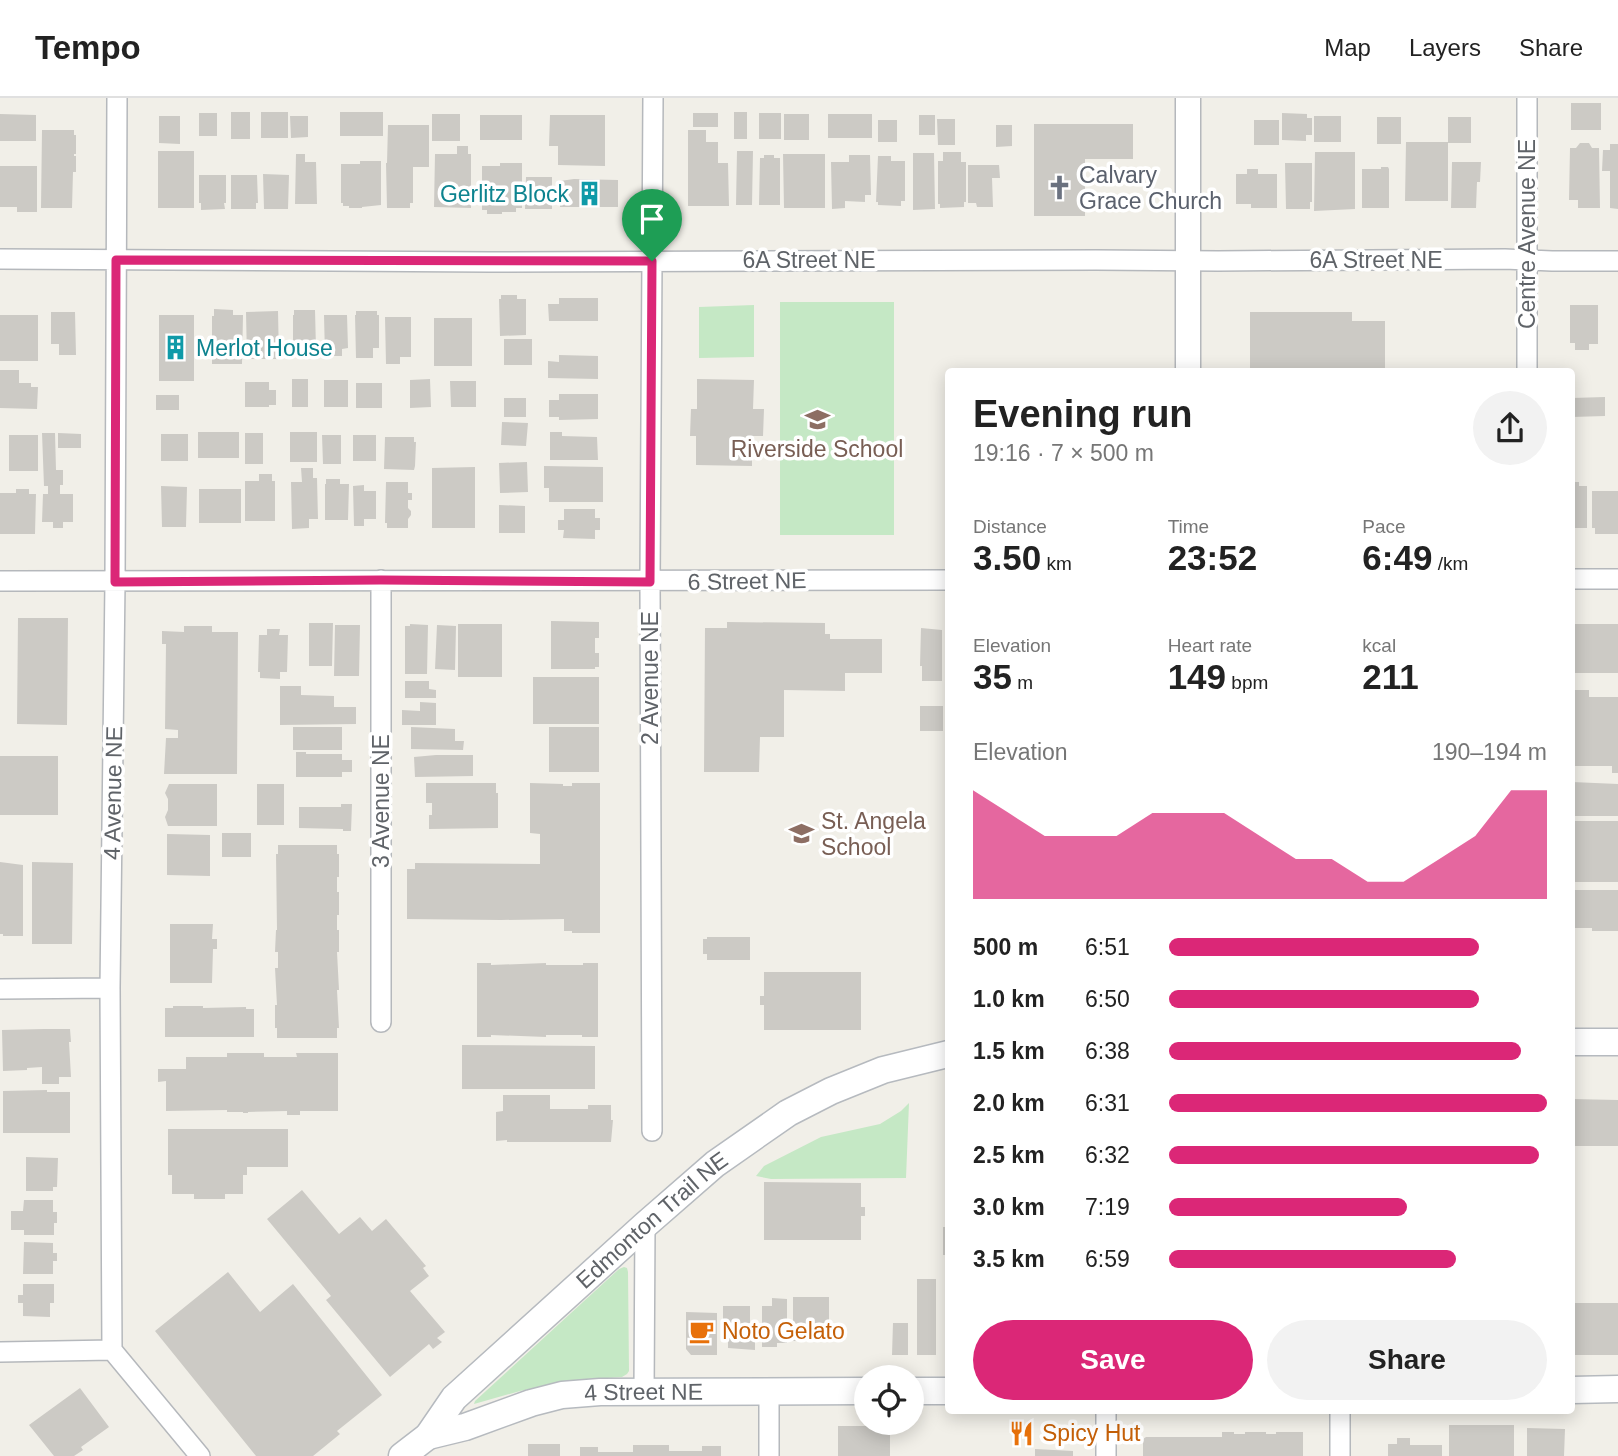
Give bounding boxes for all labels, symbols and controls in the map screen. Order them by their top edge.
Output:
text: Tempo [35,29,141,66]
text: Map [1324,34,1371,61]
text: Layers [1409,34,1481,61]
text: Share [1519,34,1583,61]
street label: Centre Avenue NE [1514,139,1540,329]
place label: Calvary Grace Church [1079,162,1222,214]
church icon: Calvary Grace Church [1045,174,1073,202]
building icon: Gerlitz Block [575,180,603,208]
place label: Gerlitz Block [440,181,569,207]
pin [622,189,682,261]
icon: arrive [633,200,671,238]
street label: 6A Street NE [743,247,875,273]
street label: 6A Street NE [1310,247,1442,273]
building icon: Merlot House [162,334,190,362]
place label: Merlot House [196,335,333,361]
button: share [1473,391,1547,465]
text: Evening run [973,393,1193,435]
school or university icon: Riverside School [803,405,831,433]
place label: Riverside School [731,436,903,462]
text: 19:16 · 7 × 500 m [973,440,1154,466]
text: Distance [973,516,1047,537]
text: Time [1168,516,1209,537]
text: Pace [1362,516,1406,537]
text: 3.50 [973,538,1041,577]
text: 23:52 [1168,538,1257,577]
text: 6:49 [1362,538,1432,577]
text: km [1041,553,1072,574]
text: /km [1432,553,1468,574]
street label: 6 Street NE [687,567,807,595]
street label: 2 Avenue NE [637,611,663,745]
text: Elevation [973,635,1051,656]
text: Heart rate [1168,635,1252,656]
text: kcal [1362,635,1396,656]
text: 35 [973,657,1012,696]
text: 149 [1168,657,1226,696]
text: 211 [1362,657,1419,696]
text: m [1012,672,1033,693]
text: bpm [1226,672,1268,693]
street label: 4 Avenue NE [99,726,127,860]
street label: 3 Avenue NE [368,734,394,868]
text: Elevation [973,739,1068,765]
text: 190–194 m [1432,739,1547,765]
place label: St. Angela School [821,808,926,860]
school or university icon: St. Angela School [787,820,815,848]
text: 500 m [973,934,1038,960]
text: 6:51 [1085,934,1130,960]
text: 1.0 km [973,986,1045,1012]
text: 6:50 [1085,986,1130,1012]
text: 1.5 km [973,1038,1045,1064]
text: 6:38 [1085,1038,1130,1064]
text: 2.0 km [973,1090,1045,1116]
text: 6:31 [1085,1090,1130,1116]
text: 2.5 km [973,1142,1045,1168]
text: 6:32 [1085,1142,1130,1168]
street label: Edmonton Trail NE [571,1146,732,1294]
text: 3.0 km [973,1194,1045,1220]
text: 7:19 [1085,1194,1130,1220]
text: 3.5 km [973,1246,1045,1272]
text: 6:59 [1085,1246,1130,1272]
cafe icon: Noto Gelato [688,1317,716,1345]
place label: Noto Gelato [722,1318,845,1344]
button: Save [973,1320,1253,1400]
button: Share [1267,1320,1547,1400]
map controls [854,1365,924,1435]
button: locate [854,1365,924,1435]
street label: 4 Street NE [583,1379,703,1406]
restaurant icon: Spicy Hut [1008,1419,1036,1447]
place label: Spicy Hut [1042,1420,1141,1446]

